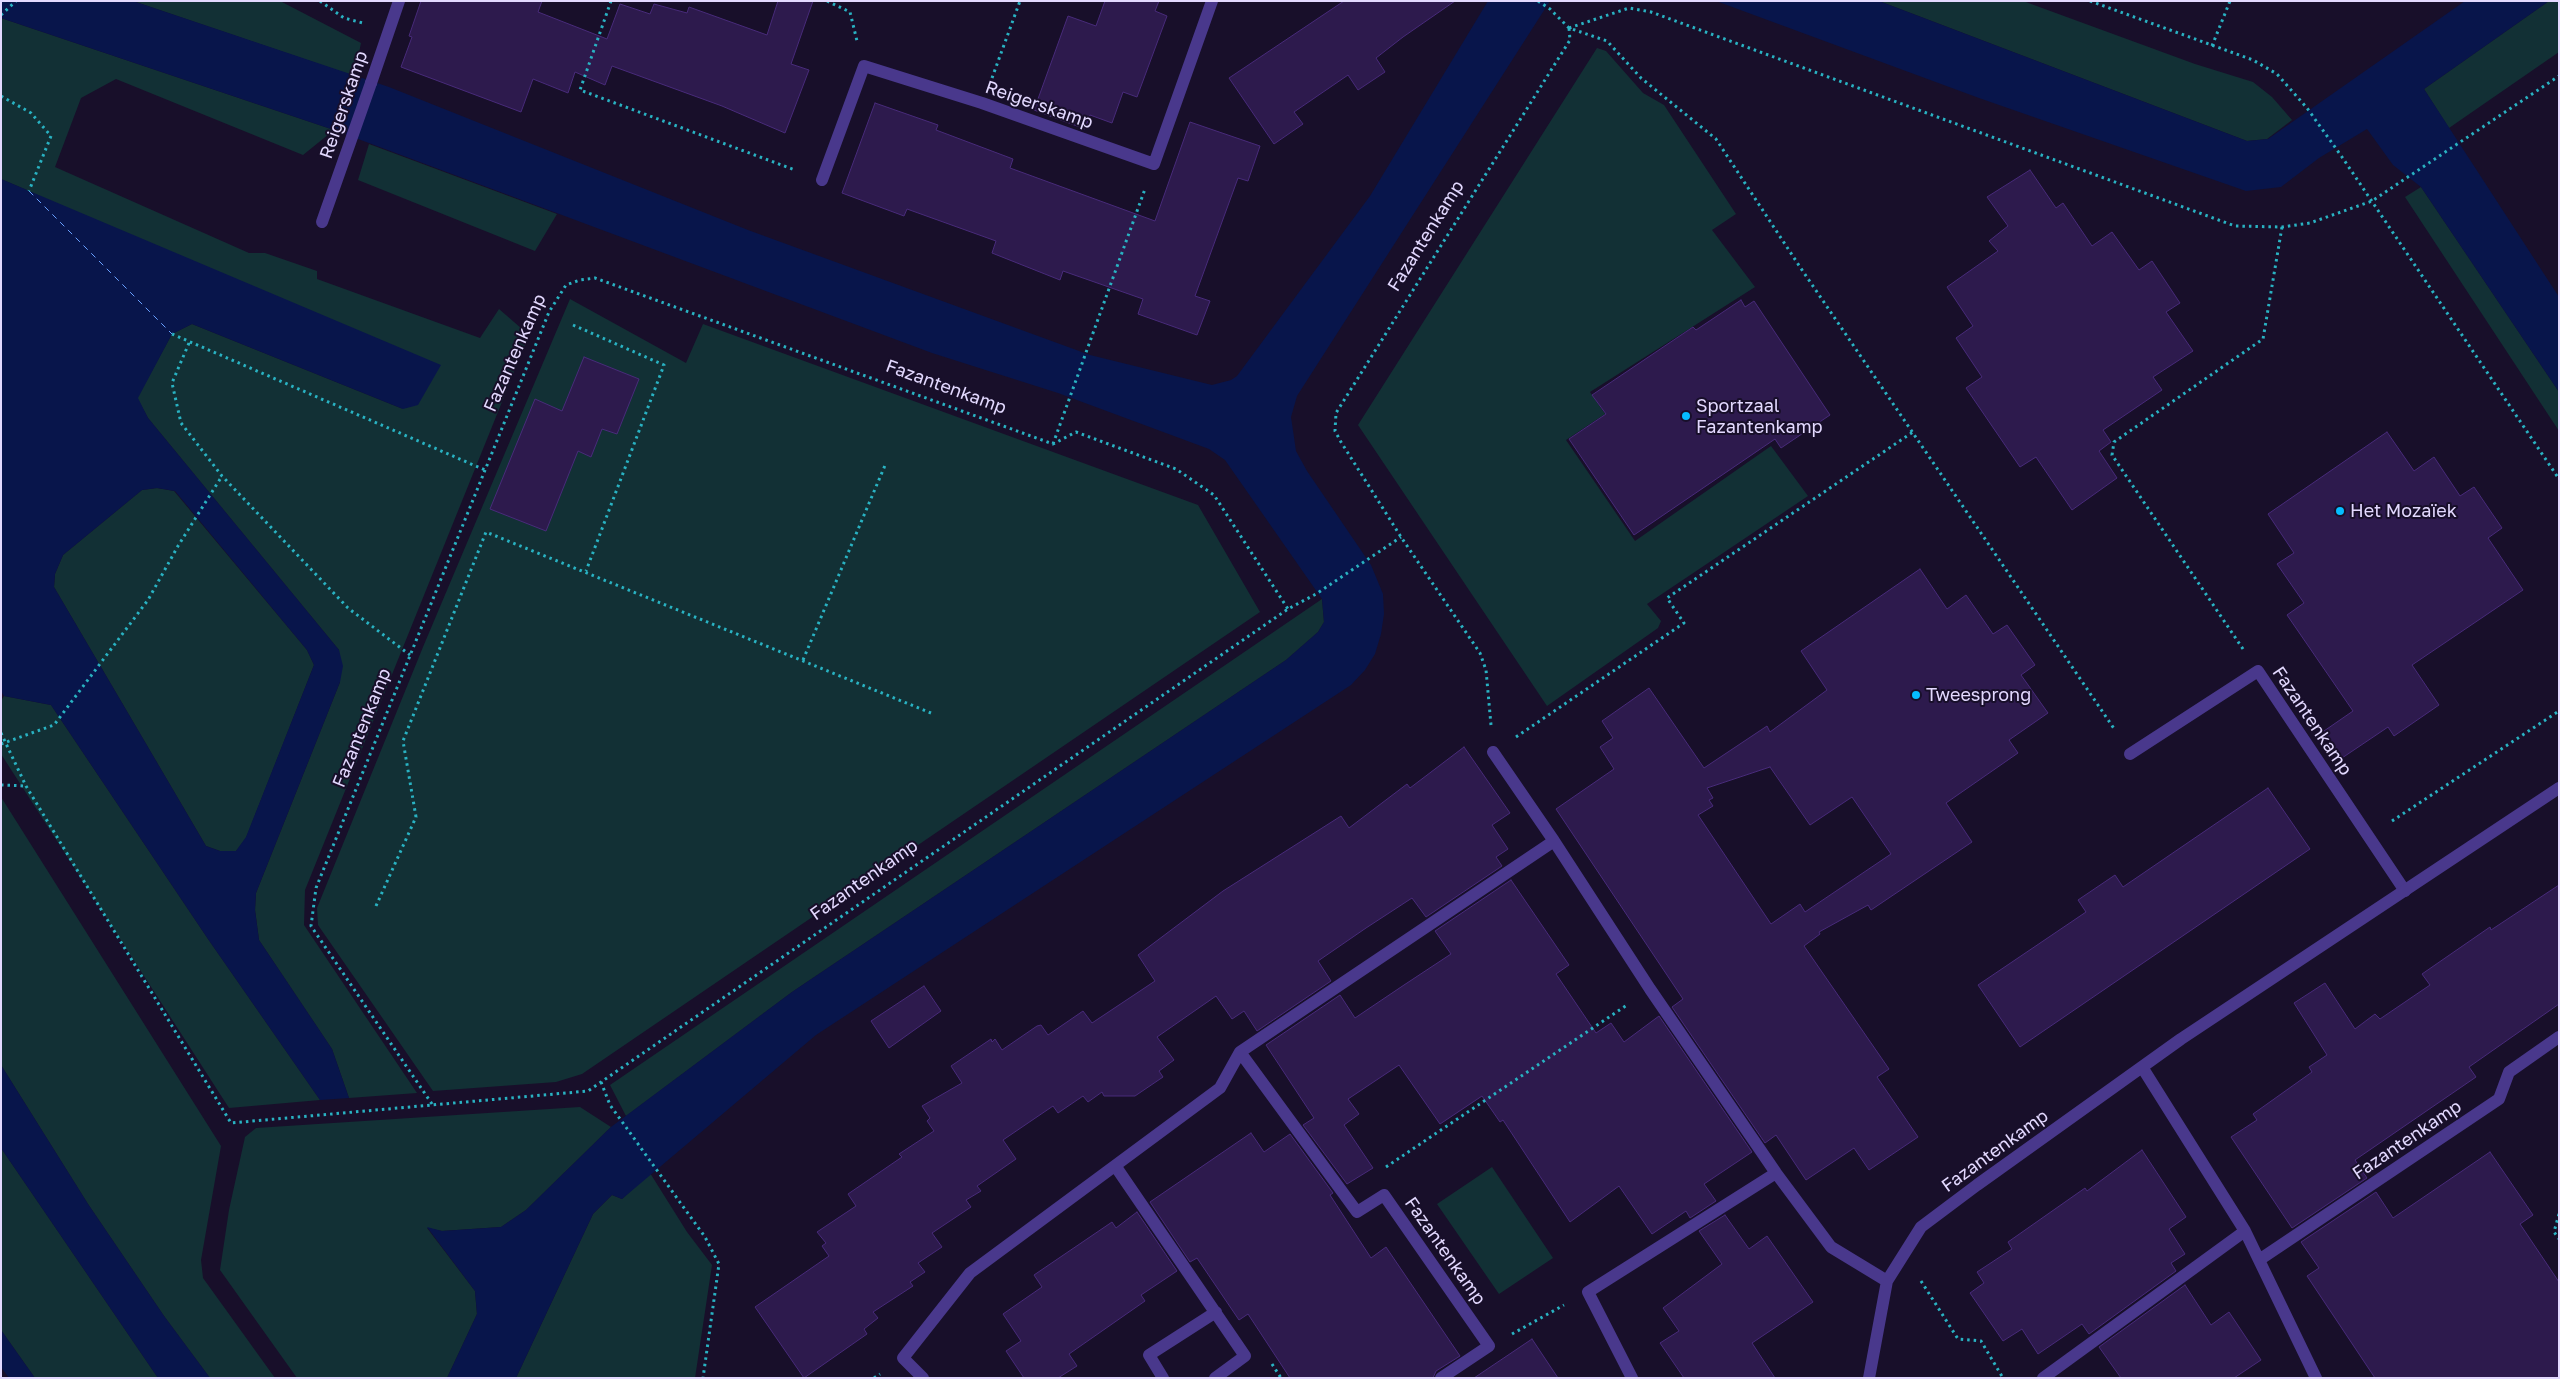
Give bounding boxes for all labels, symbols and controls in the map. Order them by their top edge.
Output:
street label: Reigerskamp [315,48,373,162]
street label: Reigerskamp [982,76,1096,134]
street label: Fazantenkamp [1383,177,1469,295]
street label: Fazantenkamp [479,291,551,415]
street label: Fazantenkamp [883,355,1009,419]
place label: Sportzaal Fazantenkamp [1696,395,1823,438]
marker: Sportzaal Fazantenkamp [1680,410,1692,422]
place label: Het Mozaïek [2350,500,2457,522]
marker: Het Mozaïek [2334,505,2346,517]
street label: Fazantenkamp [2268,662,2356,780]
street label: Fazantenkamp [328,665,396,791]
place label: Tweesprong [1926,684,2031,706]
marker: Tweesprong [1910,689,1922,701]
street label: Fazantenkamp [806,835,922,925]
street label: Fazantenkamp [2348,1096,2466,1184]
street label: Fazantenkamp [1937,1105,2053,1197]
street label: Fazantenkamp [1400,1193,1490,1309]

